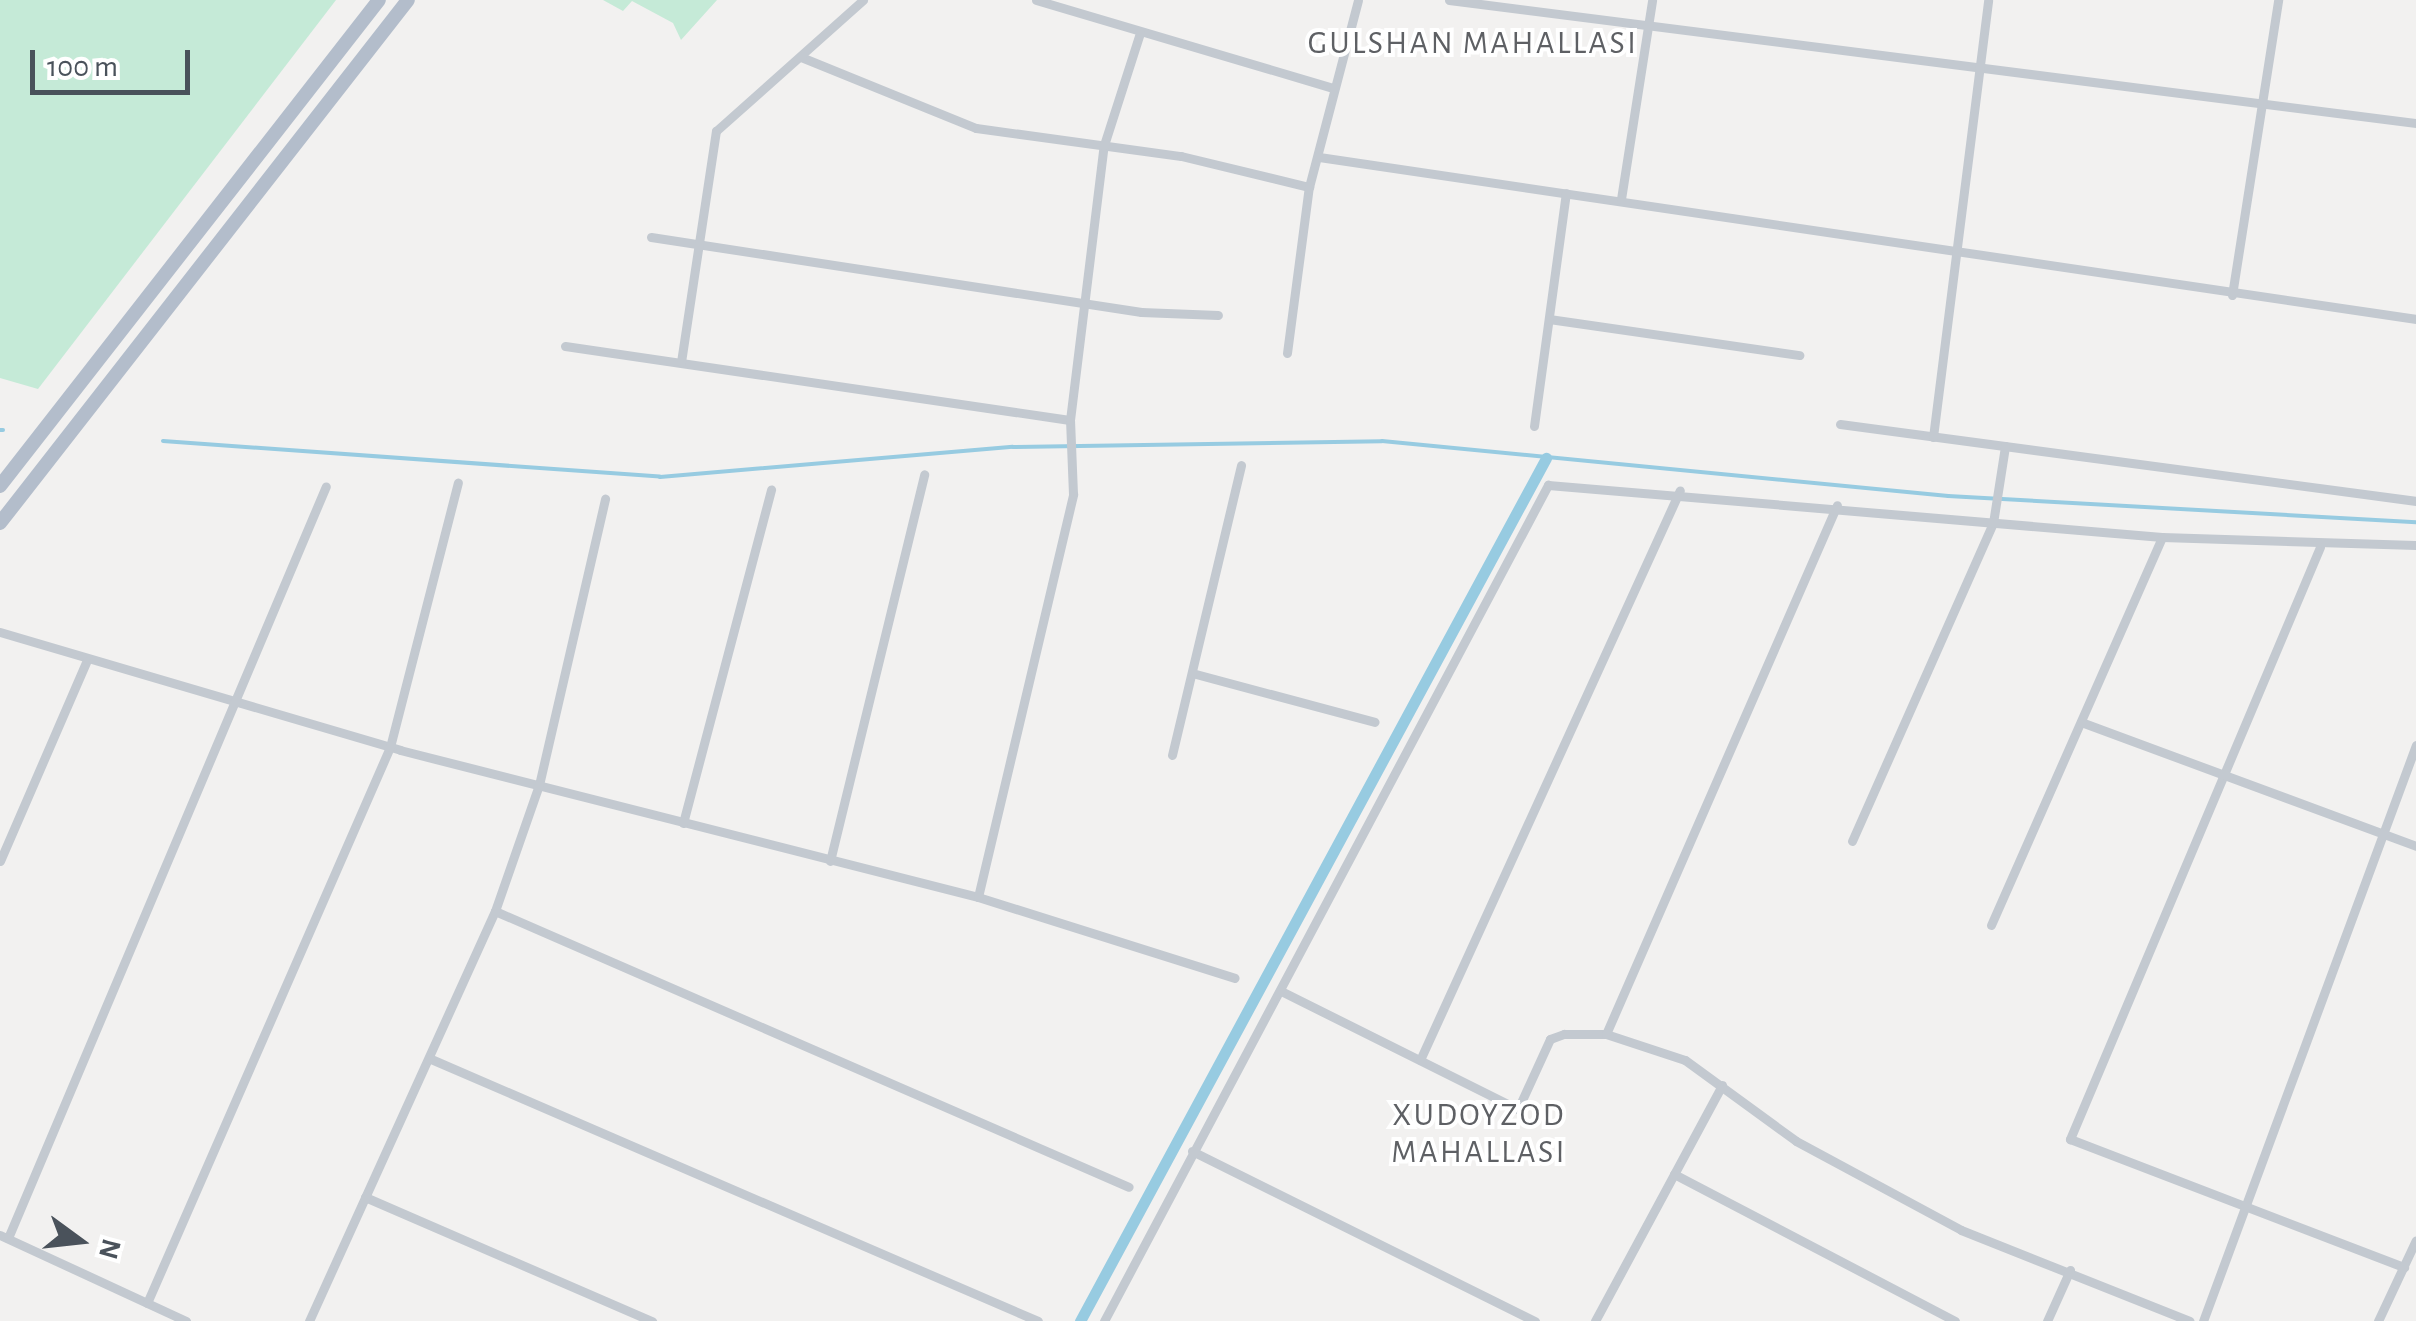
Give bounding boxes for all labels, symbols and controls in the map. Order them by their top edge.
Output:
district label: GULSHAN MAHALLASI [1308,24,1638,62]
scale bar [35,30,195,92]
text: 100 m [47,52,118,82]
district label: XUDOYZOD MAHALLASI [1391,1097,1567,1172]
north arrow [30,1191,130,1291]
text: N [93,1236,125,1262]

